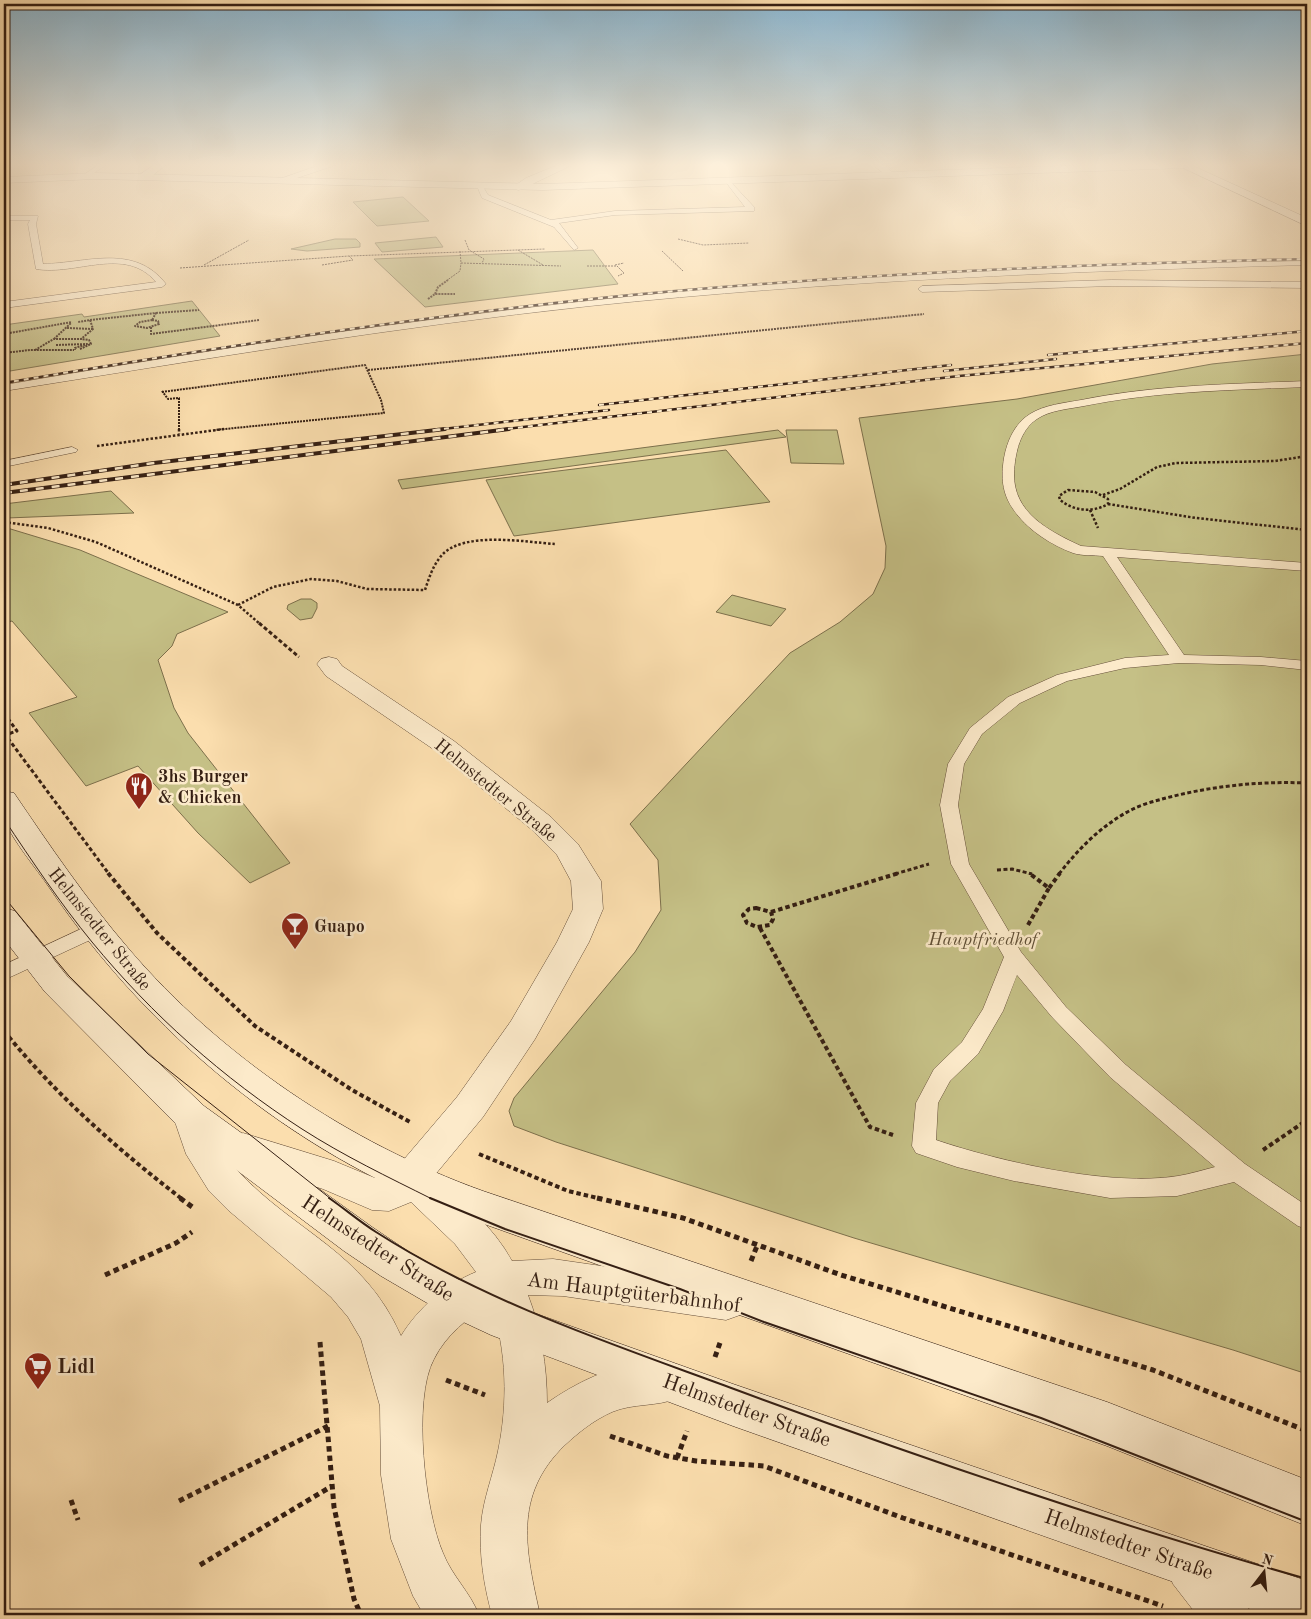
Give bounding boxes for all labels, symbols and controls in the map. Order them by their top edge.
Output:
street label: Helmstedter Straße [431,736,560,846]
place label: 3hs Burger & Chicken [158,768,248,807]
restaurant icon: 3hs Burger & Chicken [124,771,154,810]
street label: Helmstedter Straße [44,865,154,994]
bar icon: Guapo [280,911,310,950]
place label: Guapo [314,918,365,936]
park label: Hauptfriedhof [927,931,1041,949]
street label: Helmstedter Straße [297,1192,457,1306]
street label: Am Hauptgüterbahnhof [525,1270,743,1317]
supermarket icon: Lidl [23,1351,53,1390]
place label: Lidl [57,1357,95,1378]
street label: Helmstedter Straße [660,1371,833,1452]
street label: Helmstedter Straße [1041,1507,1216,1584]
north arrow [1238,1546,1288,1596]
text: N [1260,1552,1275,1569]

